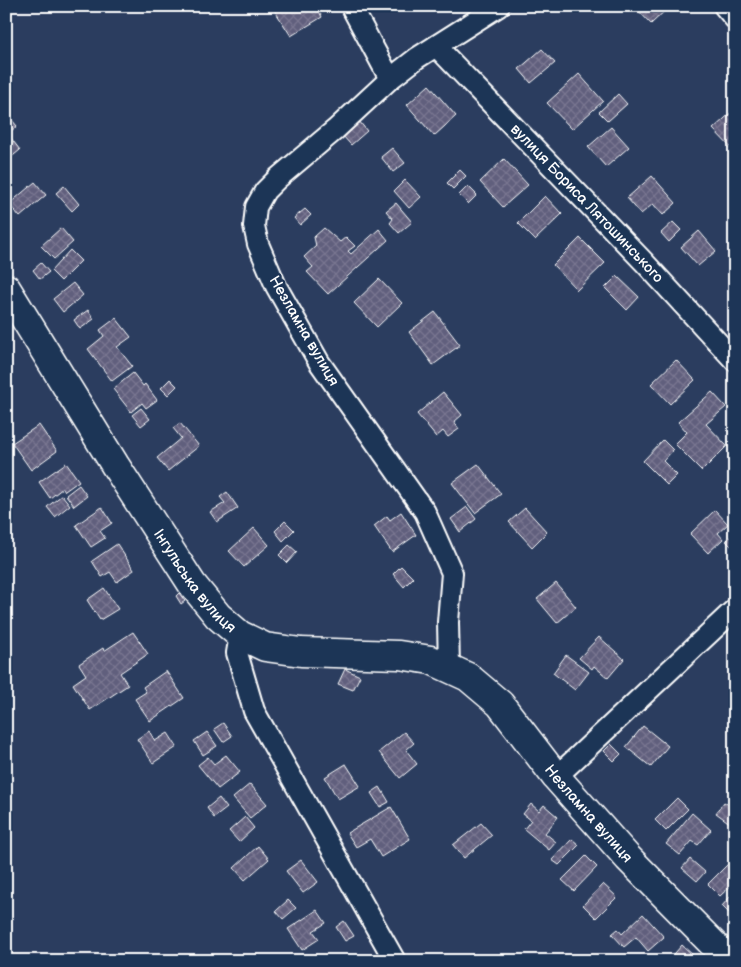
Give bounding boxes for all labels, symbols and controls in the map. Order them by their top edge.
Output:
street label: вулиця Бориса Лятошинського [507,120,668,287]
street label: Незламна вулиця [265,272,343,390]
street label: Інгульська вулиця [150,525,240,637]
street label: Незламна вулиця [540,761,637,866]

